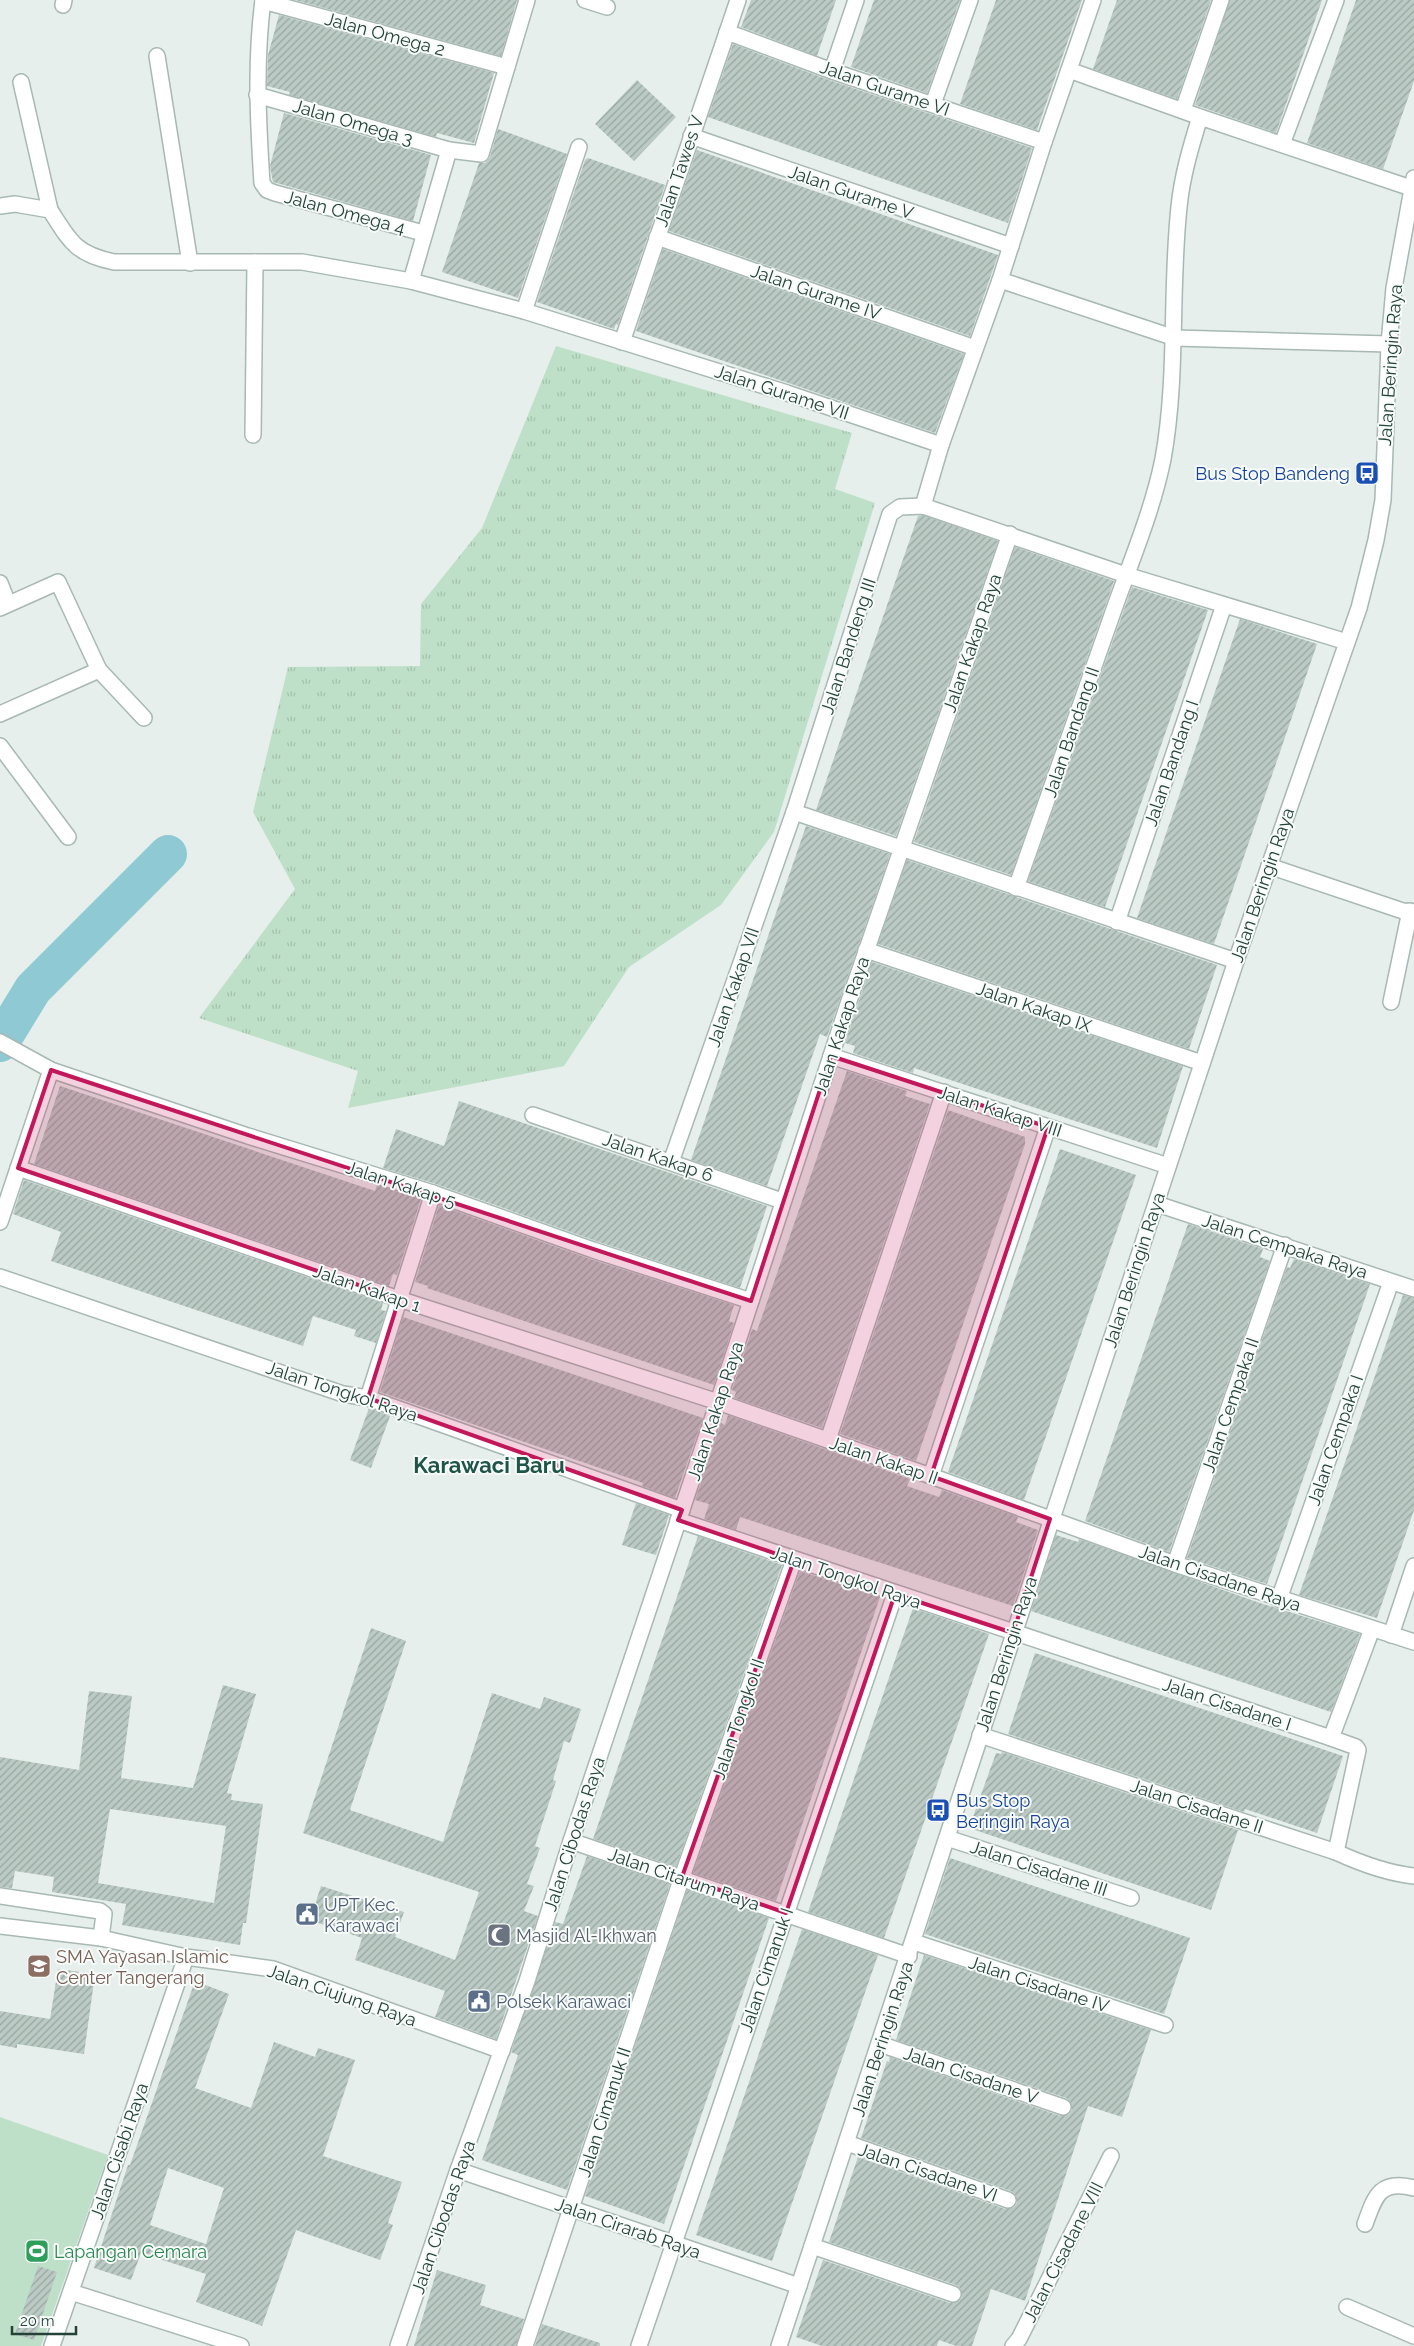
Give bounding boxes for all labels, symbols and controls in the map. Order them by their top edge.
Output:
street label: Jalan Omega 2 [323,8,447,60]
street label: Jalan Gurame VI [817,56,953,120]
street label: Jalan Omega 3 [291,95,415,149]
street label: Jalan Tawes V [650,113,708,229]
street label: Jalan Gurame V [786,161,916,223]
street label: Jalan Omega 4 [282,186,408,238]
street label: Jalan Gurame IV [748,260,884,324]
street label: Jalan Beringin Raya [1374,283,1406,447]
street label: Jalan Gurame VII [712,360,852,424]
bus stop icon: Bus Stop Bandeng [1354,460,1380,486]
place label: Bus Stop Bandeng [1195,463,1350,484]
street label: Jalan Kakap Raya [938,571,1006,715]
street label: Jalan Bandeng III [816,575,880,717]
street label: Jalan Bandang II [1039,664,1103,800]
street label: Jalan Bandang I [1140,697,1202,829]
street label: Jalan Beringin Raya [1226,805,1298,965]
street label: Jalan Kakap VII [703,924,763,1050]
street label: Jalan Kakap Raya [809,954,873,1098]
street label: Jalan Kakap IX [974,977,1095,1037]
street label: Jalan Kakap VIII [935,1081,1065,1141]
street label: Jalan Kakap 6 [600,1128,716,1186]
street label: Jalan Kakap 5 [343,1156,459,1212]
street label: Jalan Beringin Raya [1099,1190,1169,1350]
street label: Jalan Cempaka Raya [1200,1209,1370,1283]
street label: Jalan Kakap 1 [311,1260,424,1316]
street label: Jalan Cempaka II [1197,1335,1263,1475]
street label: Jalan Kakap Raya [683,1339,747,1483]
street label: Jalan Tongkol Raya [264,1357,420,1425]
street label: Jalan Cempaka I [1303,1372,1367,1508]
street label: Jalan Kakap II [827,1432,941,1488]
district label: Karawaci Baru [413,1452,565,1478]
street label: Jalan Cisadane Raya [1136,1540,1304,1616]
street label: Jalan Tongkol Raya [768,1541,924,1613]
street label: Jalan Beringin Raya [971,1574,1041,1734]
street label: Jalan Tongkol II [707,1656,769,1782]
street label: Jalan Cisadane I [1160,1673,1294,1735]
street label: Jalan Cibodas Raya [539,1754,609,1914]
street label: Jalan Cisadane II [1128,1775,1266,1837]
place label: Bus Stop Beringin Raya [956,1790,1070,1832]
bus stop icon: Bus Stop Beringin Raya [925,1797,951,1823]
street label: Jalan Cisadane III [968,1836,1110,1900]
street label: Jalan Citarum Raya [605,1843,763,1915]
place label: UPT Kec. Karawaci [324,1894,399,1936]
public building icon: UPT Kec. Karawaci [294,1901,320,1927]
street label: Jalan Cimanuk I [735,1905,797,2035]
mosque icon: Masjid Al-Ikhwan [486,1922,512,1948]
place label: Masjid Al-Ikhwan [516,1925,657,1946]
place label: SMA Yayasan Islamic Center Tangerang [56,1946,229,1988]
street label: Jalan Cisadane IV [966,1951,1112,2017]
school or university icon: SMA Yayasan Islamic Center Tangerang [26,1953,52,1979]
street label: Jalan Beringin Raya [847,1959,917,2119]
street label: Jalan Ciujung Raya [265,1960,419,2030]
public building icon: Polsek Karawaci [466,1988,492,2014]
place label: Polsek Karawaci [496,1991,631,2012]
street label: Jalan Cisadane V [901,2042,1041,2108]
street label: Jalan Cimanuk II [573,2045,635,2179]
street label: Jalan Cisabi Raya [86,2080,152,2222]
street label: Jalan Cibodas Raya [407,2137,479,2297]
street label: Jalan Cisadane VI [856,2138,1000,2206]
street label: Jalan Cisadane VIII [1019,2178,1107,2326]
street label: Jalan Cirarab Raya [552,2193,704,2263]
sports icon: Lapangan Cemara [24,2238,50,2264]
place label: Lapangan Cemara [54,2241,207,2262]
scale bar [12,2304,76,2336]
text: 20 m [20,2312,55,2330]

